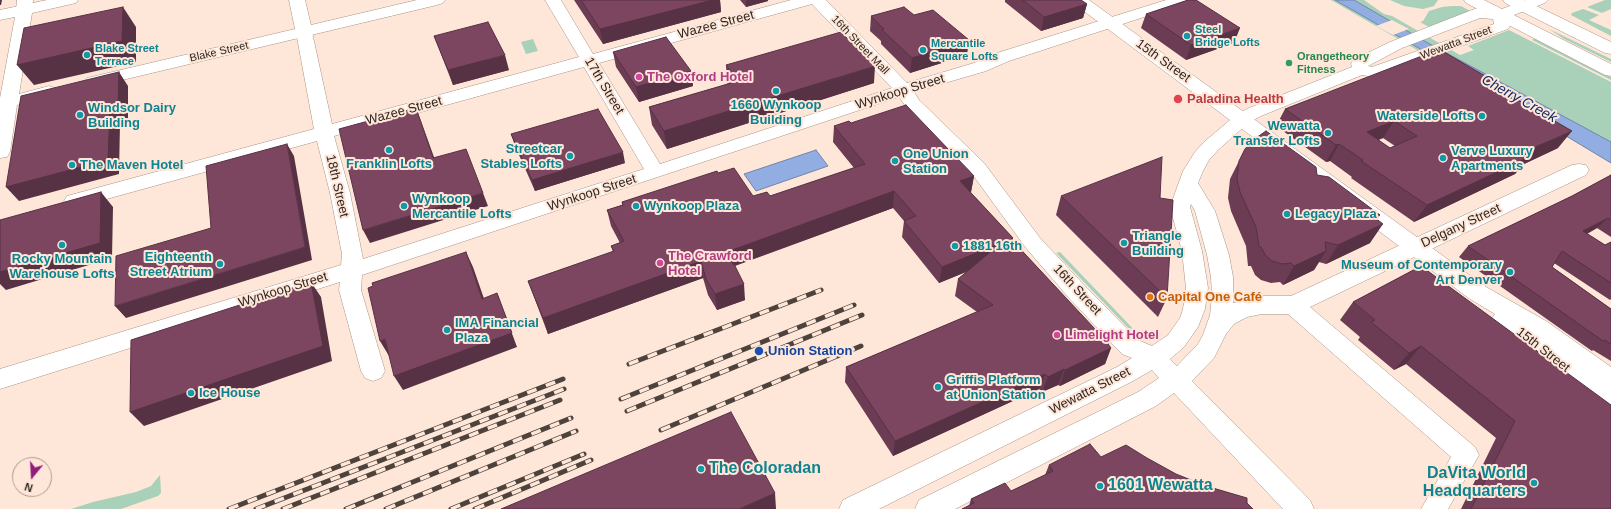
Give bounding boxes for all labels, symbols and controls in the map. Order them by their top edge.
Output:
street label: Wazee Street [676,7,756,43]
street label: 16th Street Mall [828,13,892,77]
place label: Steel Bridge Lofts [1195,23,1260,49]
street label: Wewatta Street [1419,23,1493,63]
marker: Steel Bridge Lofts [1182,31,1192,41]
street label: 15th Street [1133,36,1193,86]
place label: Mercantile Square Lofts [931,37,998,63]
street label: Blake Street [188,39,250,65]
place label: Blake Street Terrace [95,42,159,68]
marker: Mercantile Square Lofts [918,45,928,55]
marker: Blake Street Terrace [82,50,92,60]
place label: Orangetheory Fitness [1297,50,1369,76]
street label: 17th Street [581,55,627,117]
marker: Orangetheory Fitness [1284,58,1294,68]
place label: The Oxford Hotel [647,69,752,85]
street label: Wynkoop Street [854,71,946,113]
water label: Cherry Creek [1479,71,1559,127]
marker: The Oxford Hotel [634,72,644,82]
marker: 1660 Wynkoop Building [771,86,781,96]
place label: Paladina Health [1187,91,1284,107]
street label: Wazee Street [364,93,444,129]
marker: Paladina Health [1172,93,1184,105]
place label: 1660 Wynkoop Building [731,97,821,128]
place label: Windsor Dairy Building [88,100,176,131]
place label: Waterside Lofts [1377,108,1474,124]
marker: Windsor Dairy Building [75,110,85,120]
marker: Waterside Lofts [1477,111,1487,121]
place label: Wewatta Transfer Lofts [1233,118,1320,149]
marker: Wewatta Transfer Lofts [1323,128,1333,138]
place label: Streetcar Stables Lofts [480,141,562,172]
place label: Verve Luxury Apartments [1451,143,1533,174]
marker: Franklin Lofts [384,145,394,155]
place label: One Union Station [903,146,969,177]
marker: Streetcar Stables Lofts [565,151,575,161]
street label: 18th Street [322,153,352,219]
marker: Verve Luxury Apartments [1438,153,1448,163]
place label: Franklin Lofts [346,156,432,172]
marker: One Union Station [890,156,900,166]
place label: The Maven Hotel [80,157,183,173]
marker: The Maven Hotel [67,160,77,170]
street label: Wynkoop Street [546,171,638,215]
place label: Wynkoop Mercantile Lofts [412,191,512,222]
place label: Wynkoop Plaza [644,198,739,214]
marker: Wynkoop Mercantile Lofts [399,201,409,211]
marker: Wynkoop Plaza [631,201,641,211]
street label: Delgany Street [1419,201,1503,251]
place label: Legacy Plaza [1295,206,1377,222]
marker: Legacy Plaza [1282,209,1292,219]
place label: Triangle Building [1132,228,1184,259]
place label: 1881 16th [963,238,1022,254]
marker: Triangle Building [1119,238,1129,248]
marker: Rocky Mountain Warehouse Lofts [57,240,67,250]
marker: 1881 16th [950,241,960,251]
place label: The Crawford Hotel [668,248,752,279]
place label: Eighteenth Street Atrium [130,249,212,280]
place label: Rocky Mountain Warehouse Lofts [10,251,114,282]
place label: Museum of Contemporary Art Denver [1341,257,1502,288]
marker: The Crawford Hotel [655,258,665,268]
marker: Eighteenth Street Atrium [215,259,225,269]
street label: 16th Street [1050,261,1104,319]
marker: Museum of Contemporary Art Denver [1505,267,1515,277]
street label: Wynkoop Street [237,269,329,311]
place label: Capital One Café [1158,289,1262,305]
marker: Capital One Café [1145,292,1155,302]
place label: IMA Financial Plaza [455,315,539,346]
street label: 15th Street [1513,324,1573,376]
marker: IMA Financial Plaza [442,325,452,335]
place label: Limelight Hotel [1065,327,1159,343]
marker: Limelight Hotel [1052,330,1062,340]
place label: Union Station [768,343,852,359]
marker: Union Station [753,345,765,357]
street label: Wewatta Street [1047,364,1133,418]
place label: Griffis Platform at Union Station [946,372,1046,403]
marker: Griffis Platform at Union Station [933,382,943,392]
place label: Ice House [199,385,260,401]
marker: Ice House [186,388,196,398]
north arrow [12,457,52,497]
place label: The Coloradan [709,459,821,479]
marker: The Coloradan [696,464,706,474]
place label: DaVita World Headquarters [1423,464,1526,502]
place label: 1601 Wewatta [1108,476,1213,496]
marker: DaVita World Headquarters [1529,478,1539,488]
text: N [23,481,34,494]
marker: 1601 Wewatta [1095,481,1105,491]

